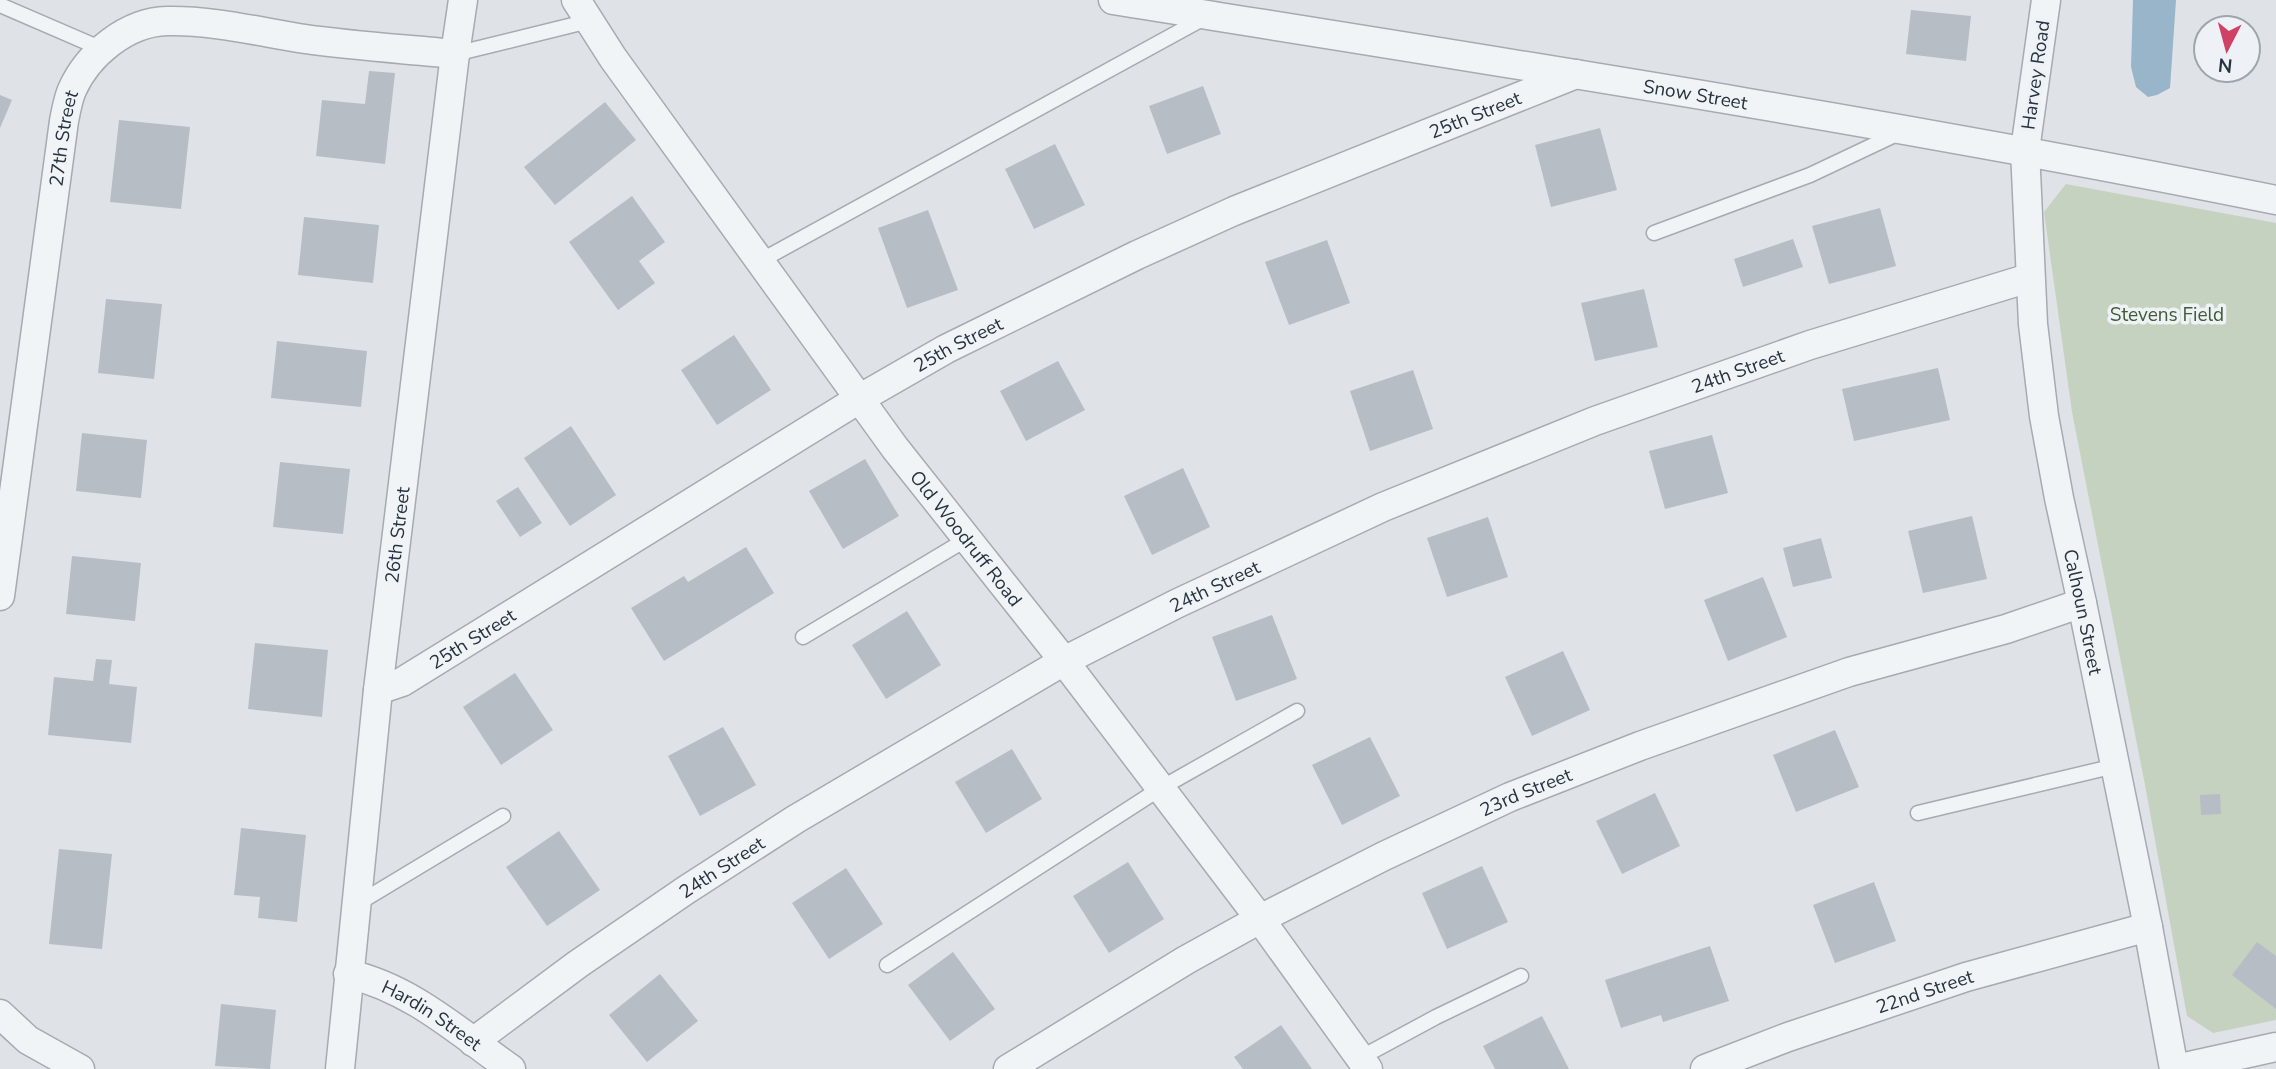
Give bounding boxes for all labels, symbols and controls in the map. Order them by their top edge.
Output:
north arrow [2192,14,2262,84]
street label: Harvey Road [2015,19,2057,132]
text: N [2217,51,2234,79]
street label: Snow Street [1641,73,1750,117]
street label: 25th Street [1425,85,1525,146]
street label: 27th Street [43,86,85,188]
park label: Stevens Field [2110,302,2224,328]
street label: 25th Street [909,311,1008,379]
street label: 24th Street [1688,343,1788,400]
street label: Old Woodruff Road [904,465,1028,612]
street label: 26th Street [379,485,417,585]
street label: Calhoun Street [2057,547,2108,677]
street label: 24th Street [1165,554,1265,619]
street label: 25th Street [425,603,521,676]
street label: 23rd Street [1476,762,1576,823]
street label: 24th Street [674,830,770,905]
street label: 22nd Street [1873,964,1977,1020]
street label: Hardin Street [377,974,487,1057]

